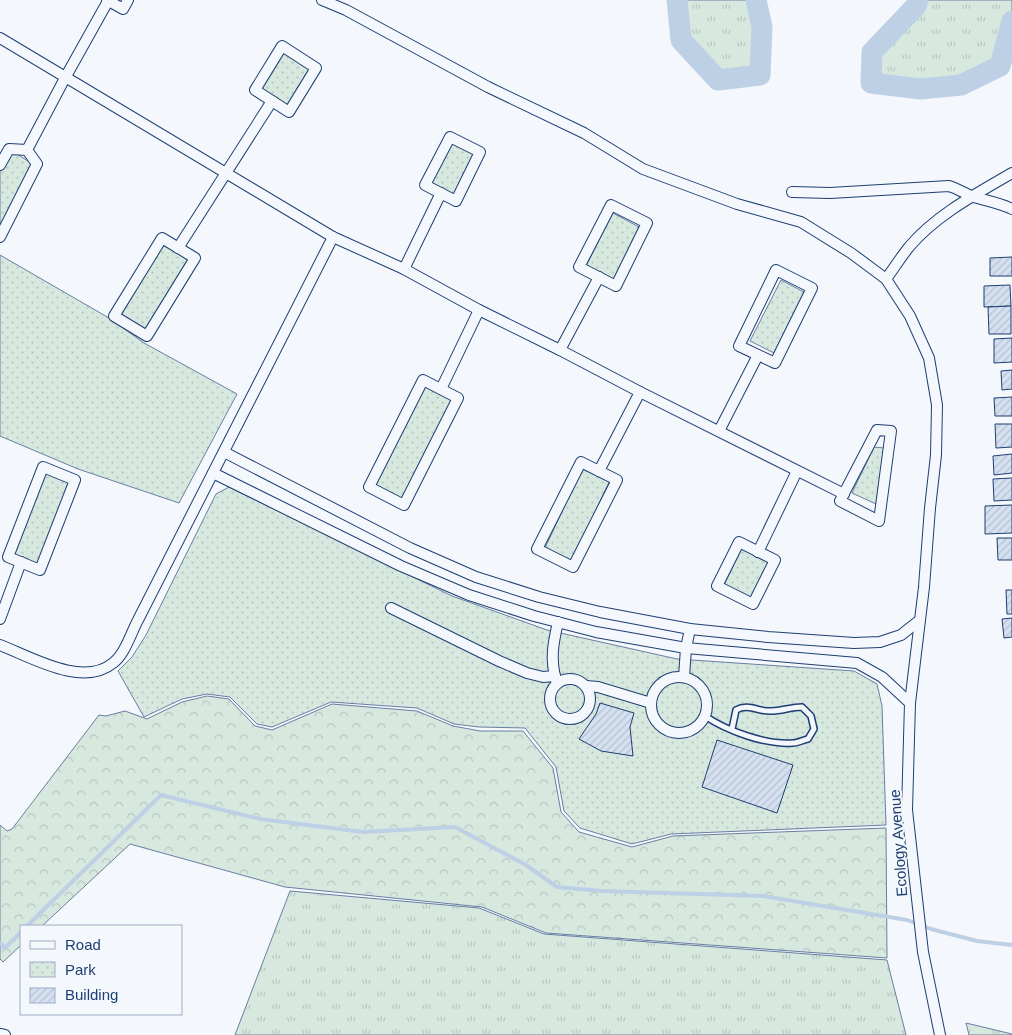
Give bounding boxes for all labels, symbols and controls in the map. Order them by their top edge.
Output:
street label: Ecology Avenue [886,789,910,897]
legend [20,925,182,1015]
text: Road [65,936,101,953]
text: Park [65,961,96,978]
text: Building [65,986,118,1003]

